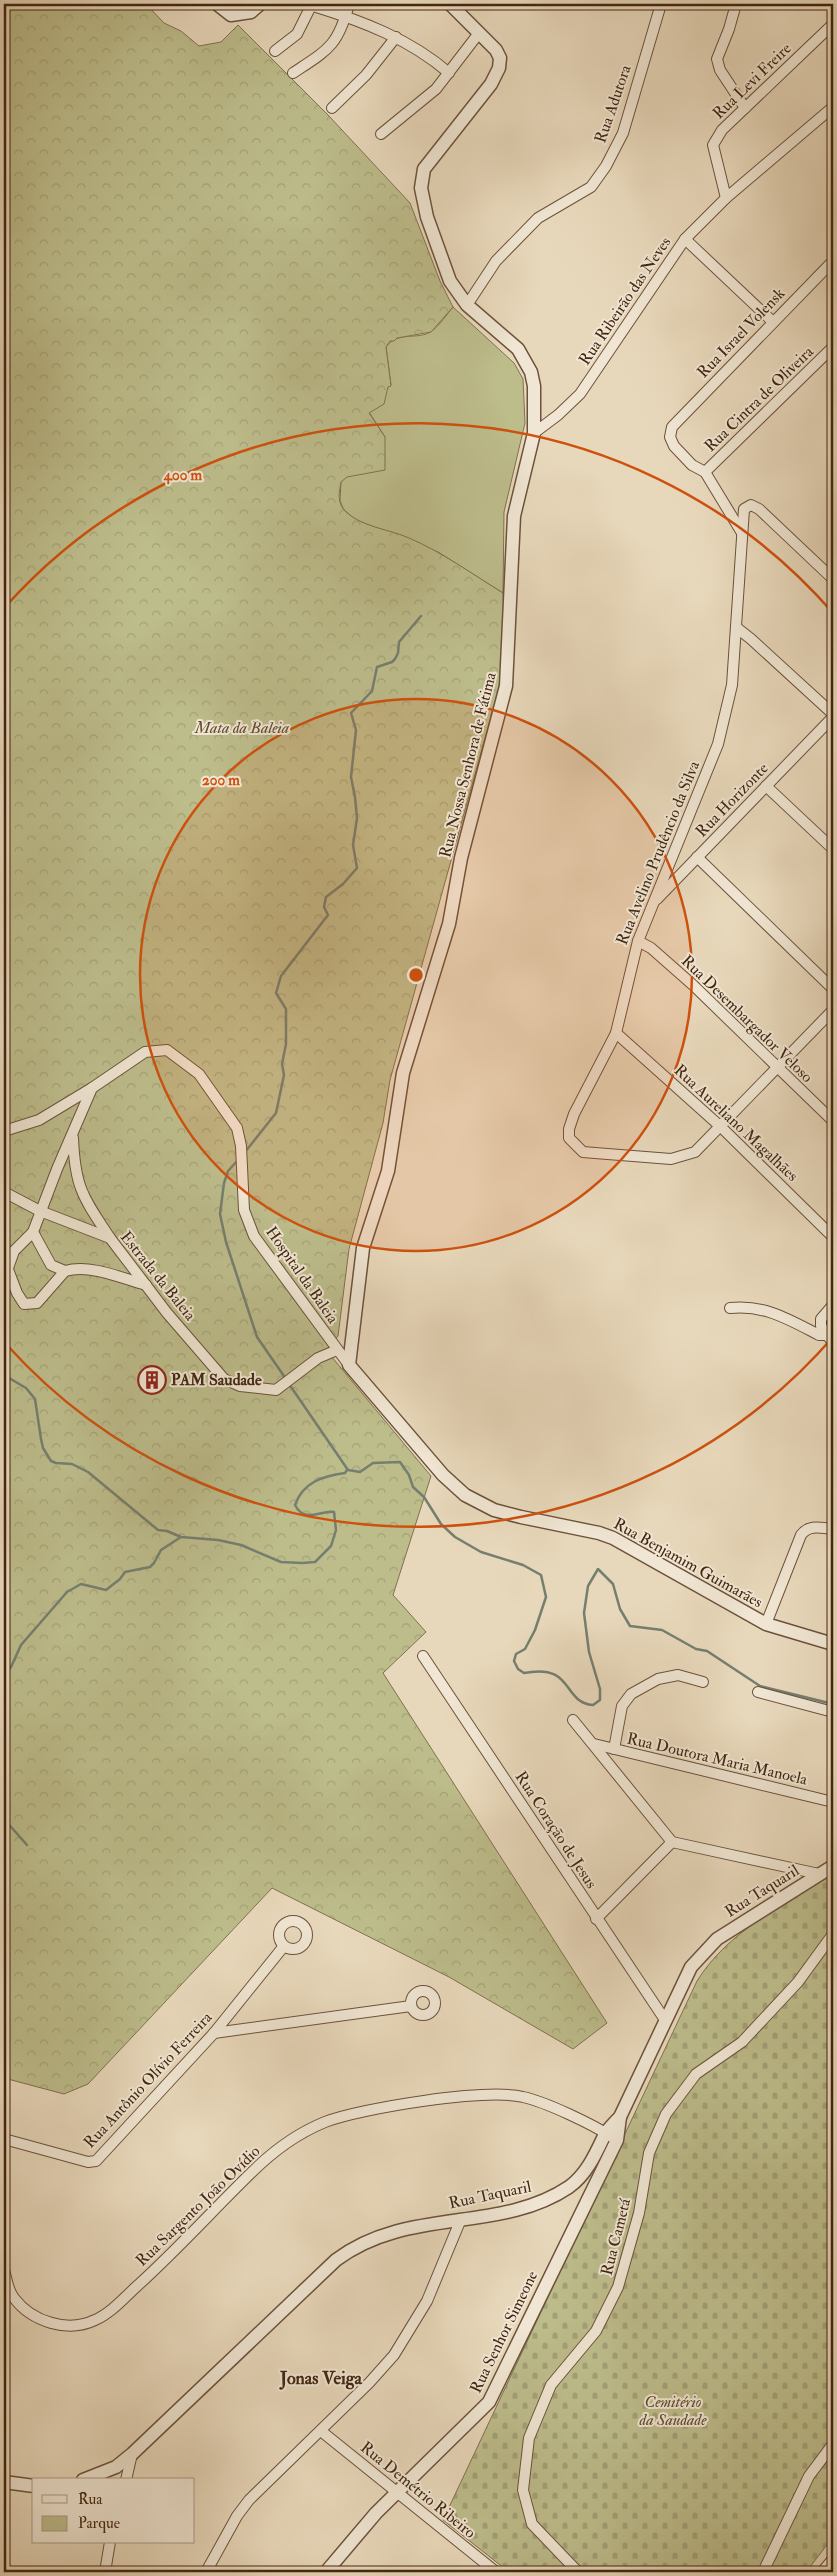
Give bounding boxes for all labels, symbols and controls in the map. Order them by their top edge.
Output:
street label: Rua Levi Freire [709,38,796,123]
street label: Rua Adutora [590,62,636,146]
street label: Rua Ribeirão das Neves [575,233,675,369]
street label: Rua Israel Volensk [693,283,789,382]
street label: Rua Cintra de Oliveira [700,341,818,456]
text: 400 m [163,466,202,485]
street label: Rua Nossa Senhora de Fátima [435,670,501,860]
park label: Mata da Baleia [194,718,289,738]
street label: Rua Avelino Prudêncio da Silva [612,758,704,948]
street label: Rua Horizonte [692,758,773,841]
text: 200 m [202,771,240,790]
street label: Rua Desembargador Veloso [677,951,817,1087]
centre of rings [407,966,425,984]
street label: Rua Aureliano Magalhães [670,1060,802,1186]
street label: Hospital da Baleia [260,1223,343,1328]
street label: Estrada da Baleia [116,1227,200,1325]
building icon: PAM Saudade [137,1365,167,1395]
place label: PAM Saudade [171,1370,262,1390]
street label: Rua Benjamim Guimarães [610,1514,766,1612]
street label: Rua Doutora Maria Manoela [625,1728,810,1790]
street label: Rua Coração de Jesus [510,1768,601,1893]
street label: Rua Taquaril [721,1860,803,1922]
street label: Rua Antônio Olívio Ferreira [80,2007,217,2152]
street label: Rua Sargento João Ovídio [132,2141,265,2271]
street label: Rua Taquaril [447,2177,533,2213]
street label: Rua Cametá [597,2196,635,2278]
street label: Rua Senhor Simeone [466,2267,542,2396]
district label: Jonas Veiga [279,2367,363,2390]
park label: Cemitério da Saudade [638,2392,707,2430]
street label: Rua Demétrio Ribeiro [356,2437,480,2543]
legend [32,2478,195,2544]
text: Rua [78,2490,103,2509]
text: Parque [78,2514,120,2533]

